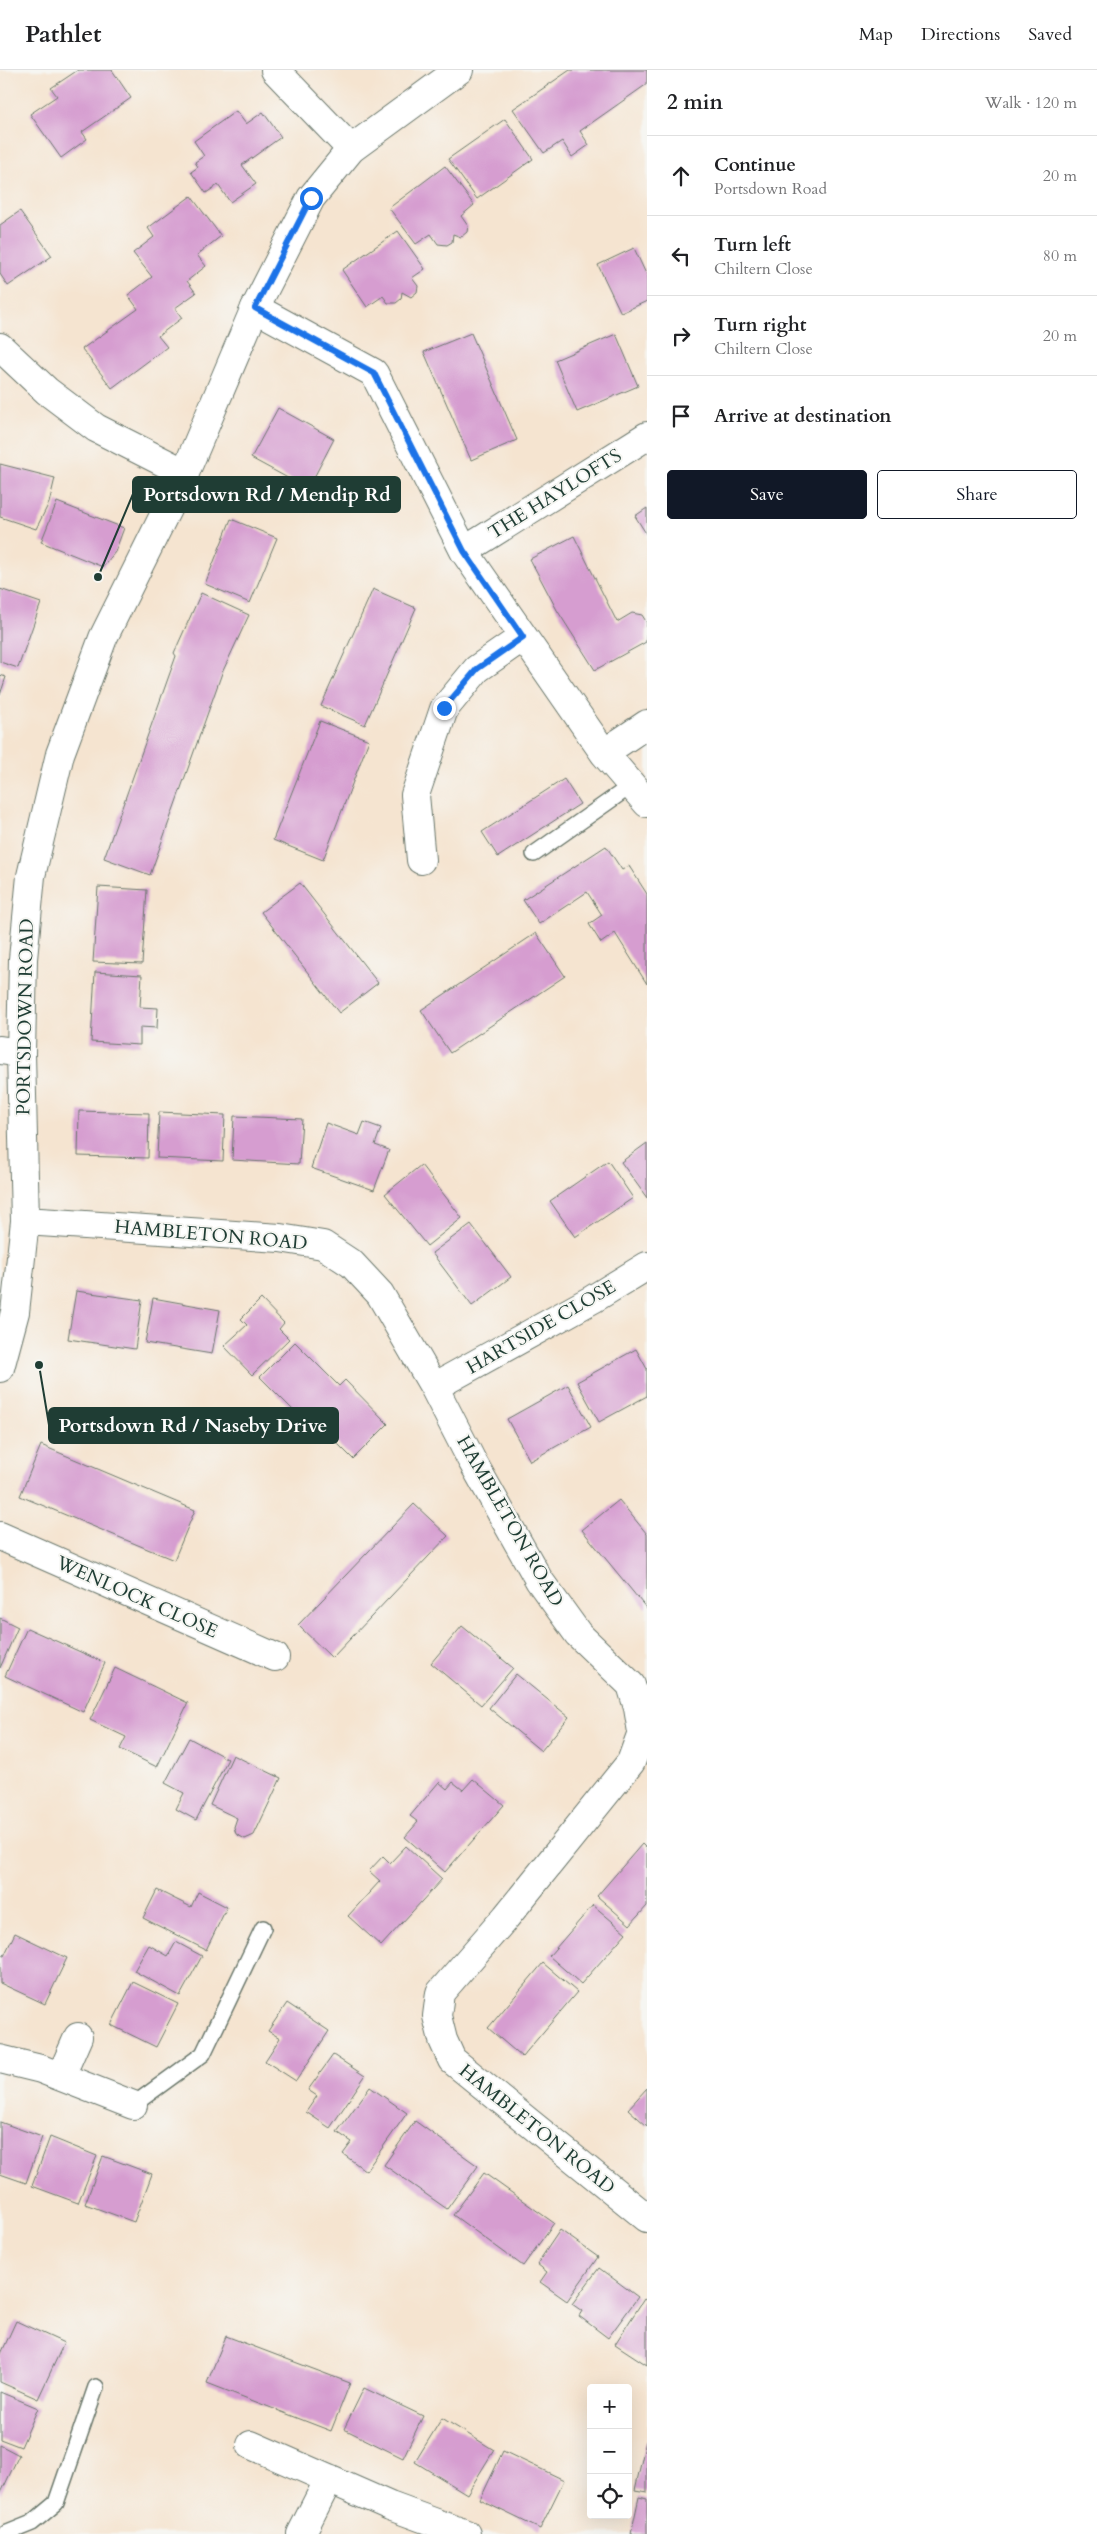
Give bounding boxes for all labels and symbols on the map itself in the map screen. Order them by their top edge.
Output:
route start [300,187,323,210]
street label: THE HAYLOFTS [483,443,627,545]
callout: Portsdown Rd / Mendip Rd [133,477,400,512]
text: Portsdown Rd / Mendip Rd [143,481,391,508]
route end [433,697,456,720]
street label: PORTSDOWN ROAD [10,918,40,1116]
street label: HAMBLETON ROAD [113,1214,309,1256]
street label: HARTSIDE CLOSE [462,1274,620,1380]
callout: Portsdown Rd / Naseby Drive [49,1408,338,1443]
text: Portsdown Rd / Naseby Drive [59,1412,327,1439]
street label: HAMBLETON ROAD [450,1431,570,1611]
street label: WENLOCK CLOSE [51,1549,222,1644]
street label: HAMBLETON ROAD [454,2058,620,2200]

